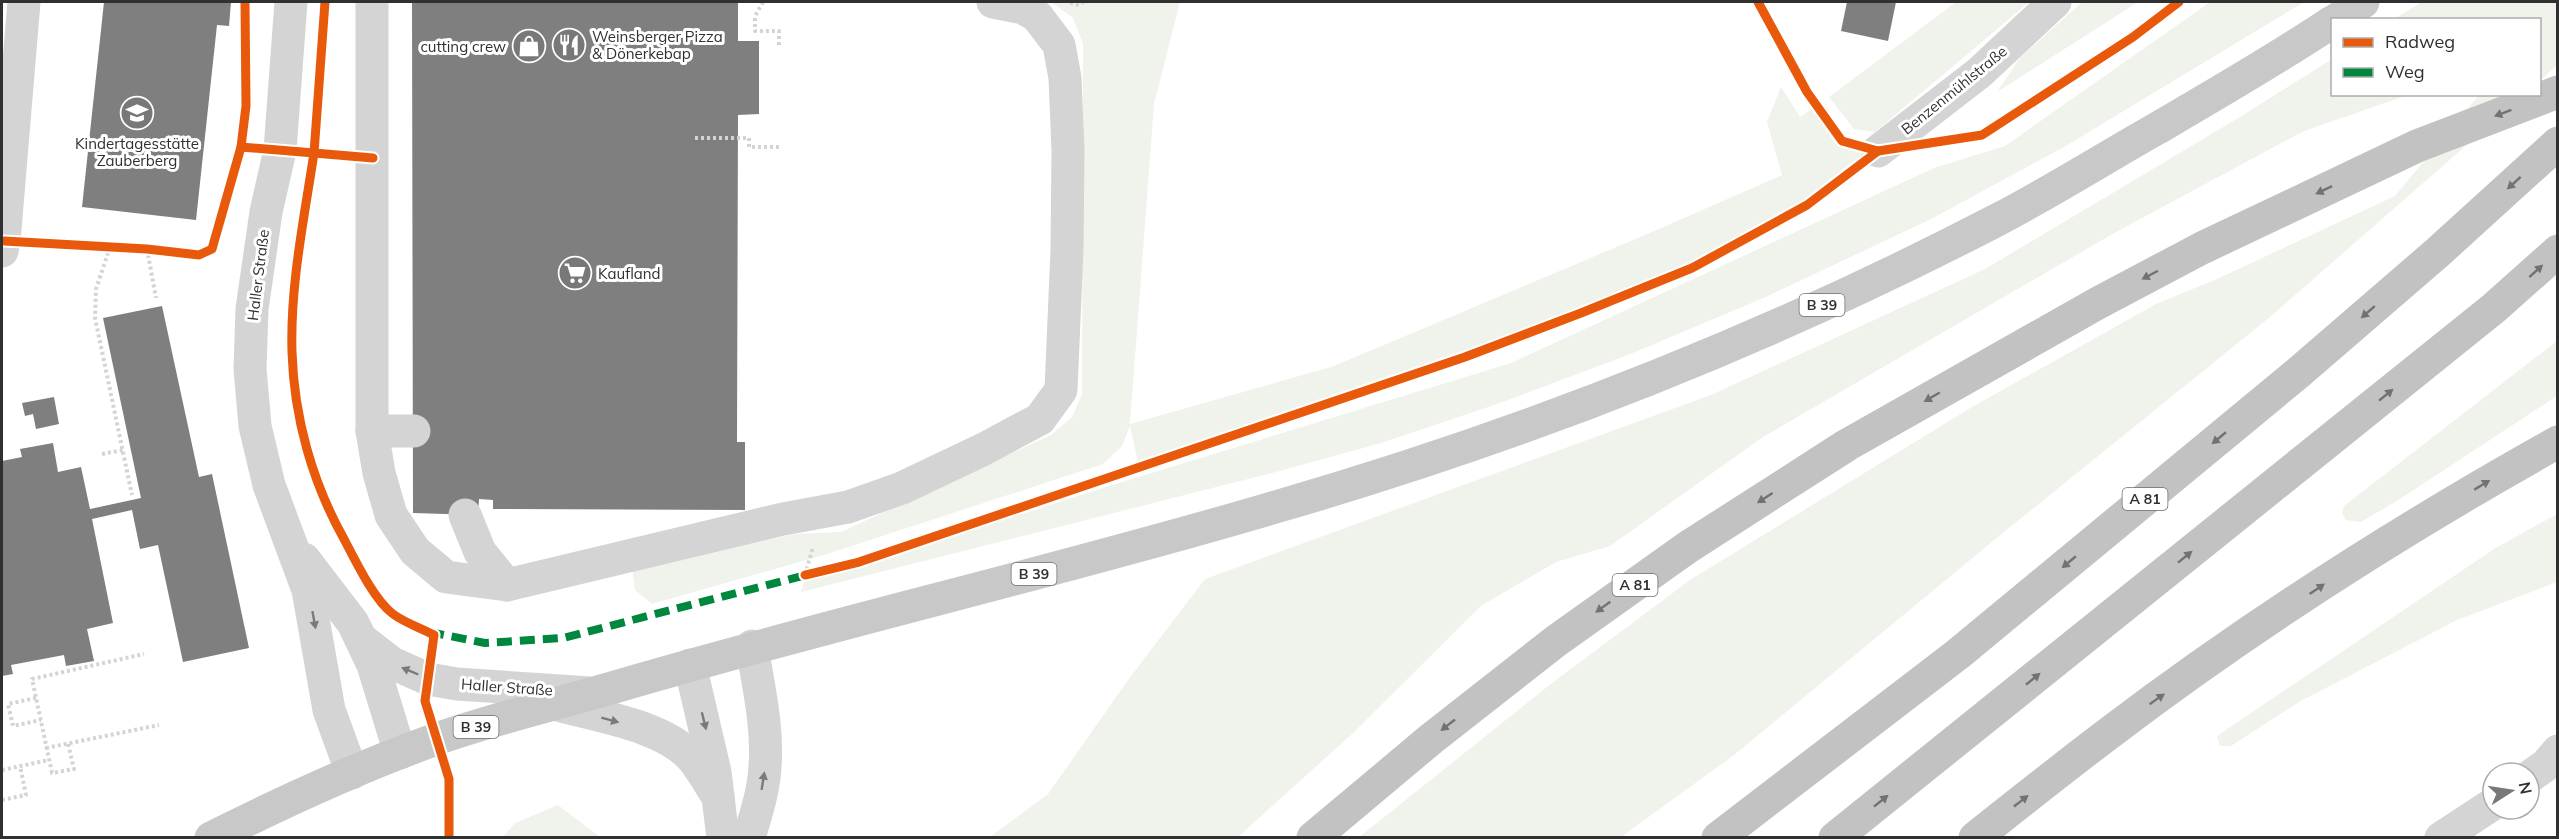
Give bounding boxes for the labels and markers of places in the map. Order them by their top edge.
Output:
restaurant icon: Weinsberger Pizza & Dönerkebap [551,27,587,63]
place label: Weinsberger Pizza & Dönerkebap [592,27,723,63]
shop icon: cutting crew [511,28,547,64]
place label: cutting crew [420,37,506,56]
school or university icon: Kindertagesstätte Zauberberg [119,95,155,131]
place label: Kindertagesstätte Zauberberg [75,134,199,170]
supermarket icon: Kaufland [557,255,593,291]
place label: Kaufland [598,264,661,283]

